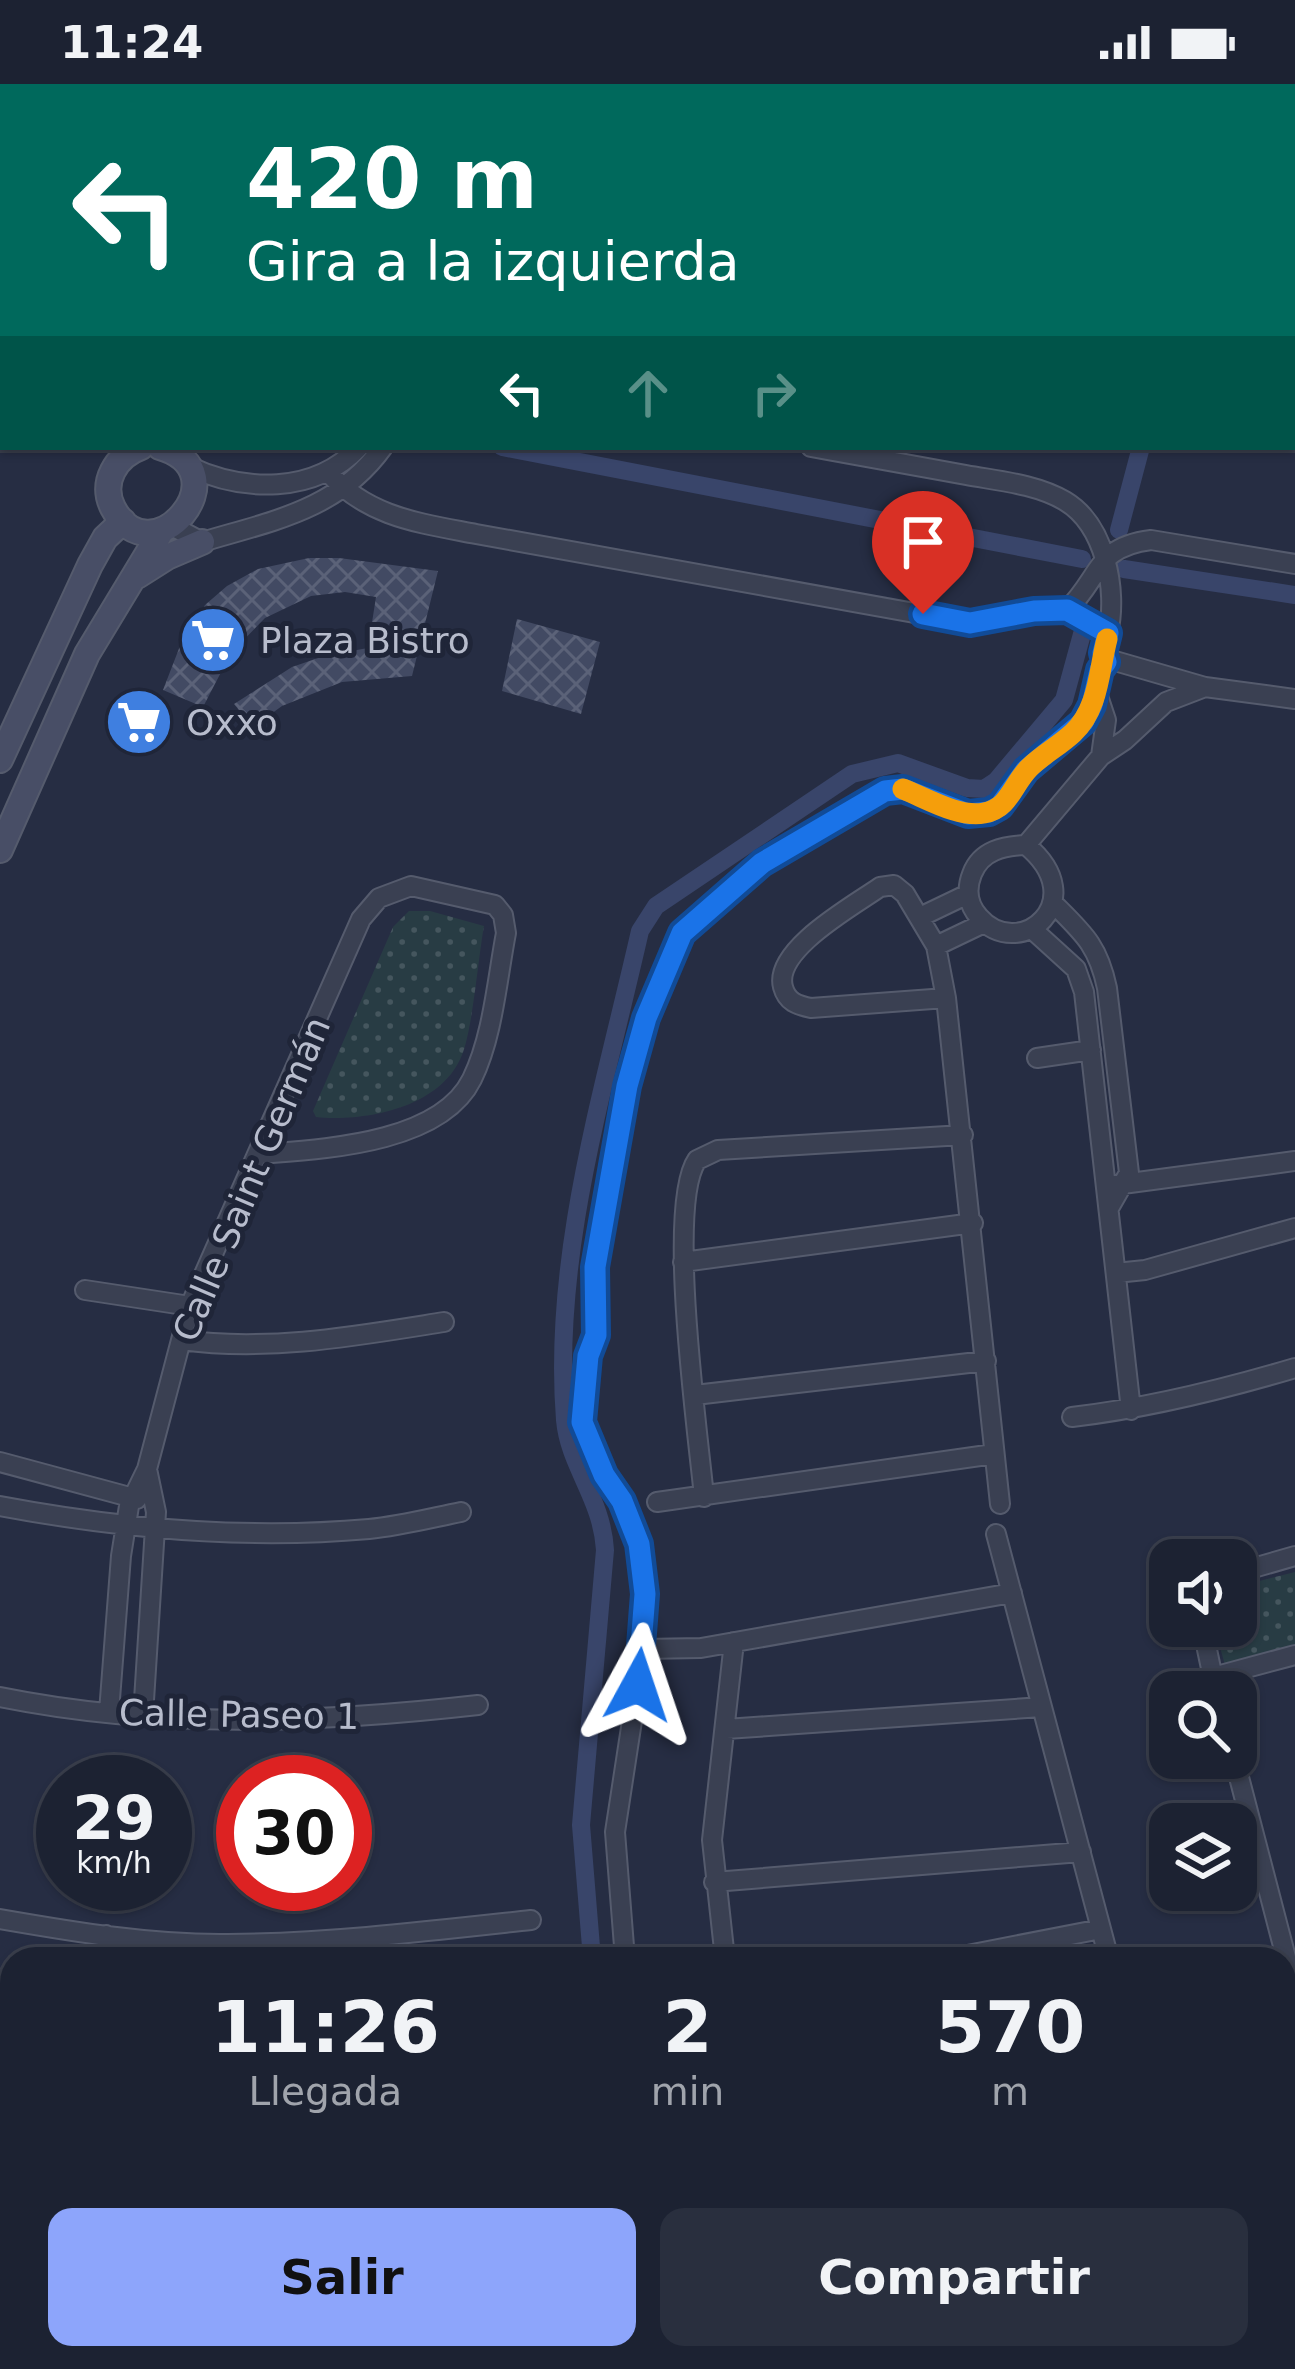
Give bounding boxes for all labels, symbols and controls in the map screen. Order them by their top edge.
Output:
text: 11:24 [60,16,203,69]
text: 420 m [246,130,538,228]
icon: left [48,132,204,288]
text: Gira a la izquierda [246,230,740,293]
icon: left [489,360,555,426]
icon: ahead [615,360,681,426]
icon: right [741,360,807,426]
pin [872,491,974,614]
icon: arrive [890,509,956,575]
supermarket icon: Plaza Bistro [178,605,248,675]
place label: Plaza Bistro [260,620,470,661]
supermarket icon: Oxxo [104,687,174,757]
place label: Oxxo [186,702,278,743]
street label: Calle Saint Germán [165,1011,338,1347]
map controls [1149,1539,1257,1911]
button: sound [1149,1539,1257,1647]
position arrow [575,1622,701,1748]
button: search [1149,1671,1257,1779]
street label: Calle Paseo 1 [119,1692,359,1737]
speed limit sign: 30 [216,1755,372,1911]
text: 29 [72,1783,156,1853]
button: layers [1149,1803,1257,1911]
text: km/h [76,1845,152,1880]
text: 11:26 [211,1985,440,2069]
text: 2 [662,1985,712,2069]
text: 570 [935,1985,1085,2069]
text: Llegada [248,2069,402,2114]
text: min [651,2069,724,2114]
text: m [991,2069,1029,2114]
button: Salir [48,2208,636,2346]
button: Compartir [660,2208,1248,2346]

